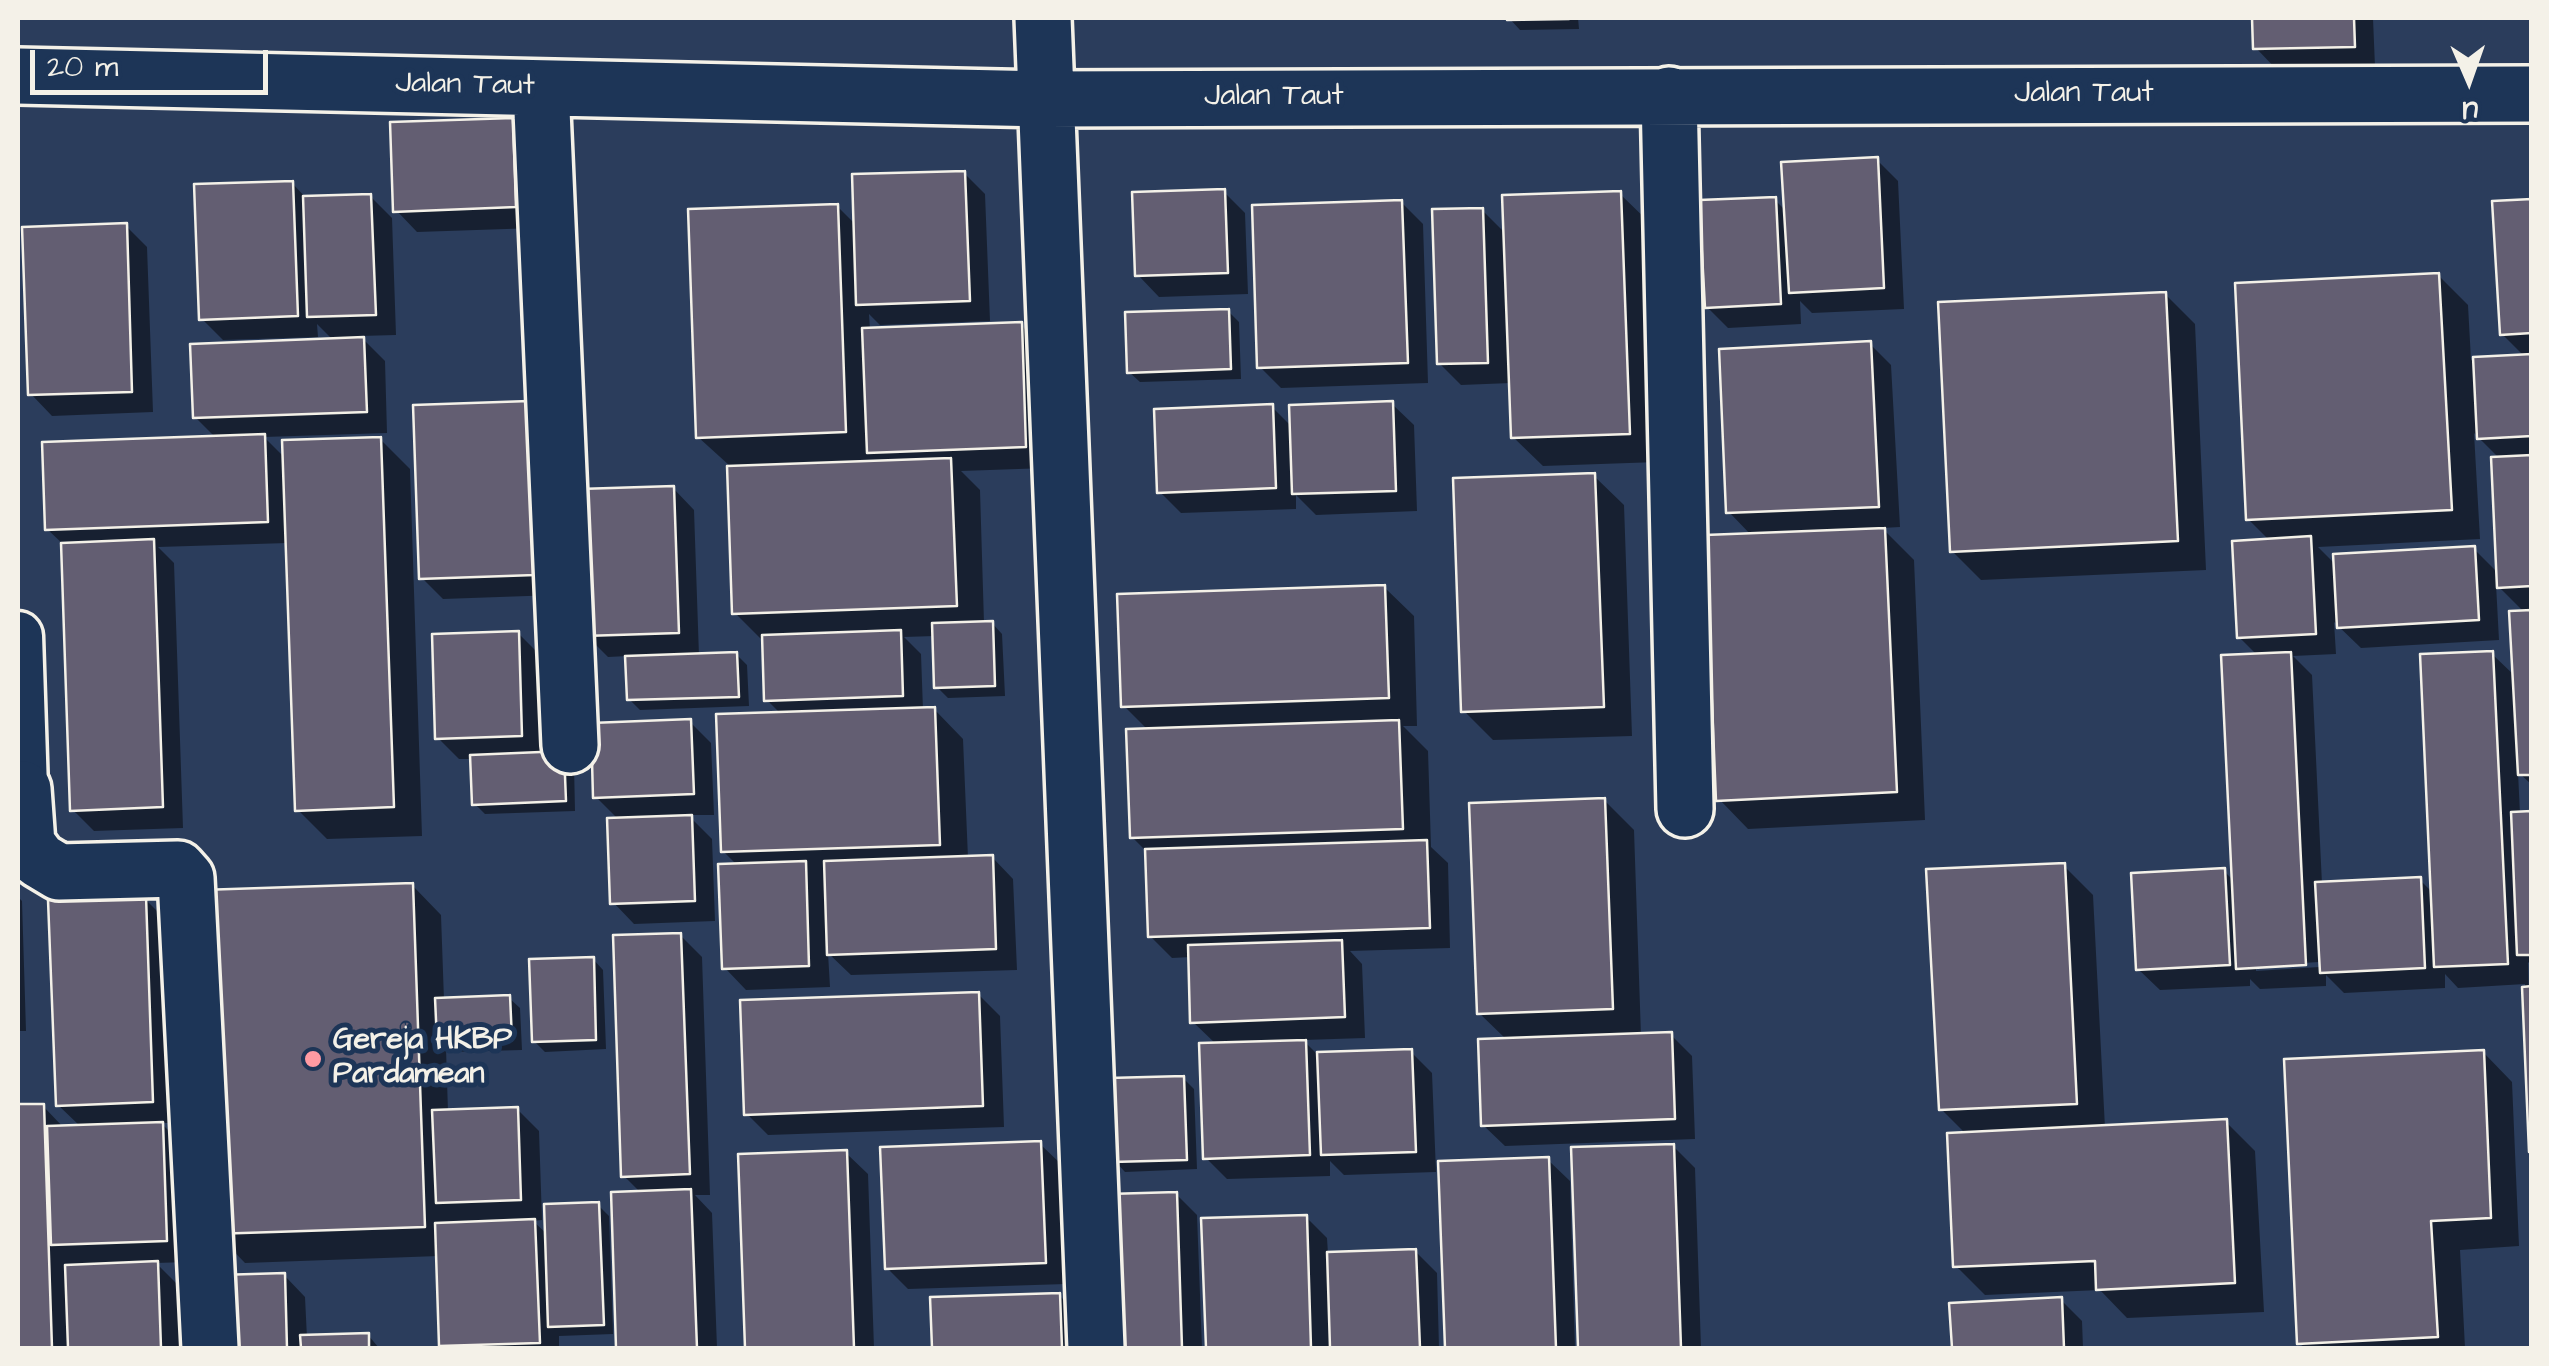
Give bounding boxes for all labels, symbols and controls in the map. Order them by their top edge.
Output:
scale bar [35,30,272,92]
north arrow [2419,30,2519,130]
text: 20 m [47,46,118,88]
street label: Jalan Taut [395,67,535,105]
street label: Jalan Taut [2014,77,2154,113]
street label: Jalan Taut [1204,80,1344,116]
text: U [2462,91,2479,130]
place label: Gereja HKBP Pardamean [333,1024,512,1094]
marker: Gereja HKBP Pardamean [302,1048,324,1070]

